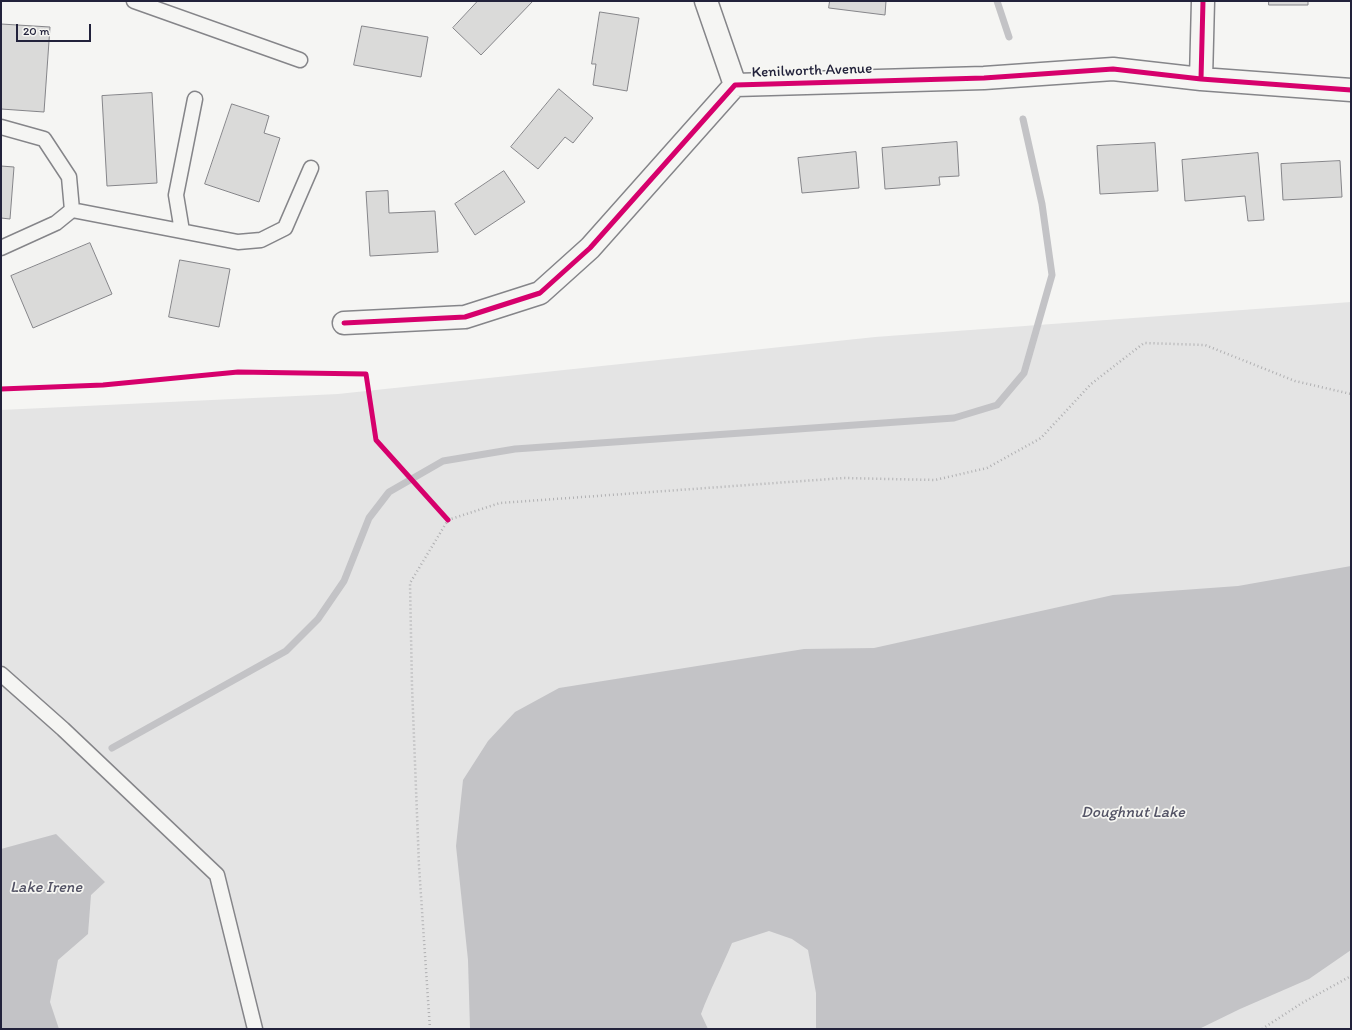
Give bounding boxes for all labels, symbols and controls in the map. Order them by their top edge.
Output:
scale bar [18,16,93,42]
text: 20 m [23,24,50,38]
street label: Kenilworth Avenue [751,60,873,82]
water label: Doughnut Lake [1081,803,1185,823]
water label: Lake Irene [10,878,82,898]

